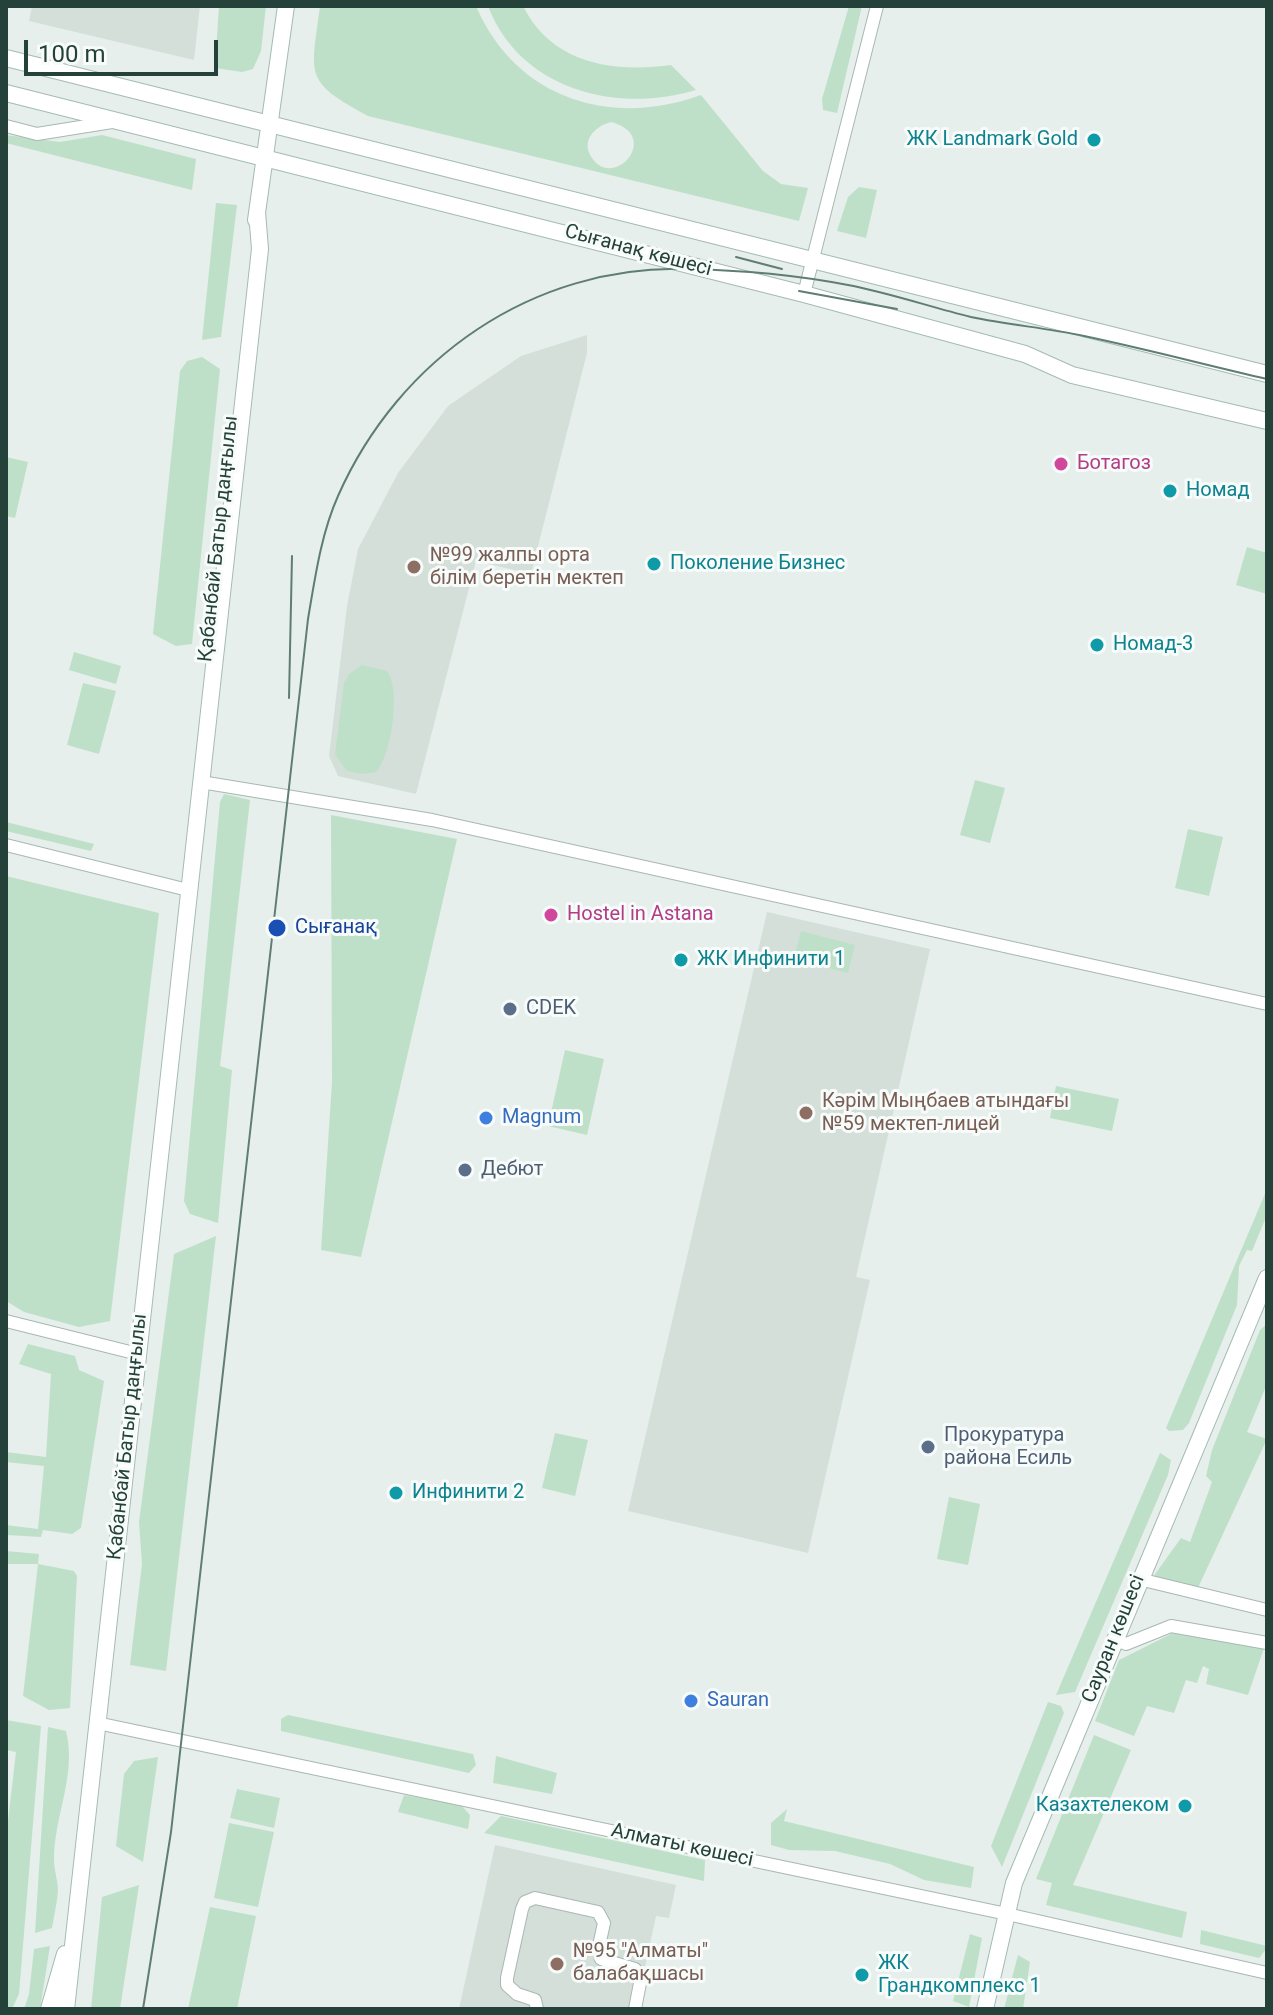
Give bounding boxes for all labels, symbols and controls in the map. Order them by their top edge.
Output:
scale bar [28,24,222,74]
text: 100 m [38,40,105,68]
place label: ЖК Landmark Gold [907,128,1078,152]
marker: ЖК Landmark Gold [1085,131,1103,149]
street label: Сығанақ көшесі [562,220,714,282]
street label: Қабанбай Батыр даңғылы [194,415,244,663]
place label: Ботагоз [1077,452,1151,476]
marker: Ботагоз [1052,455,1070,473]
place label: Номад [1186,479,1249,503]
marker: Номад [1161,482,1179,500]
place label: №99 жалпы орта білім беретін мектеп [430,544,624,591]
place label: Поколение Бизнес [670,552,845,576]
marker: Поколение Бизнес [645,555,663,573]
marker: №99 жалпы орта білім беретін мектеп [405,558,423,576]
place label: Номад-3 [1113,633,1193,657]
marker: Номад-3 [1088,636,1106,654]
place label: Hostel in Astana [567,903,714,927]
marker: Hostel in Astana [542,906,560,924]
place label: Сығанақ [295,916,377,940]
marker: Сығанақ [266,917,288,939]
place label: ЖК Инфинити 1 [697,948,845,972]
marker: ЖК Инфинити 1 [672,951,690,969]
place label: CDEK [526,997,576,1021]
marker: CDEK [501,1000,519,1018]
place label: Кәрім Мыңбаев атындағы №59 мектеп-лицей [822,1090,1069,1137]
marker: Кәрім Мыңбаев атындағы №59 мектеп-лицей [797,1104,815,1122]
place label: Magnum [502,1106,581,1130]
marker: Magnum [477,1109,495,1127]
place label: Дебют [481,1158,543,1182]
marker: Дебют [456,1161,474,1179]
street label: Қабанбай Батыр даңғылы [103,1313,153,1561]
place label: Прокуратура района Есиль [944,1424,1072,1471]
marker: Прокуратура района Есиль [919,1438,937,1456]
place label: Инфинити 2 [412,1481,524,1505]
marker: Инфинити 2 [387,1484,405,1502]
street label: Сауран көшесі [1077,1571,1151,1707]
place label: Sauran [707,1689,769,1713]
marker: Sauran [682,1692,700,1710]
place label: Казахтелеком [1036,1794,1169,1818]
marker: Казахтелеком [1176,1797,1194,1815]
street label: Алматы көшесі [609,1819,755,1873]
place label: №95 "Алматы" балабақшасы [573,1940,708,1987]
place label: ЖК Грандкомплекс 1 [878,1952,1041,1999]
marker: №95 "Алматы" балабақшасы [548,1955,566,1973]
marker: ЖК Грандкомплекс 1 [853,1966,871,1984]

